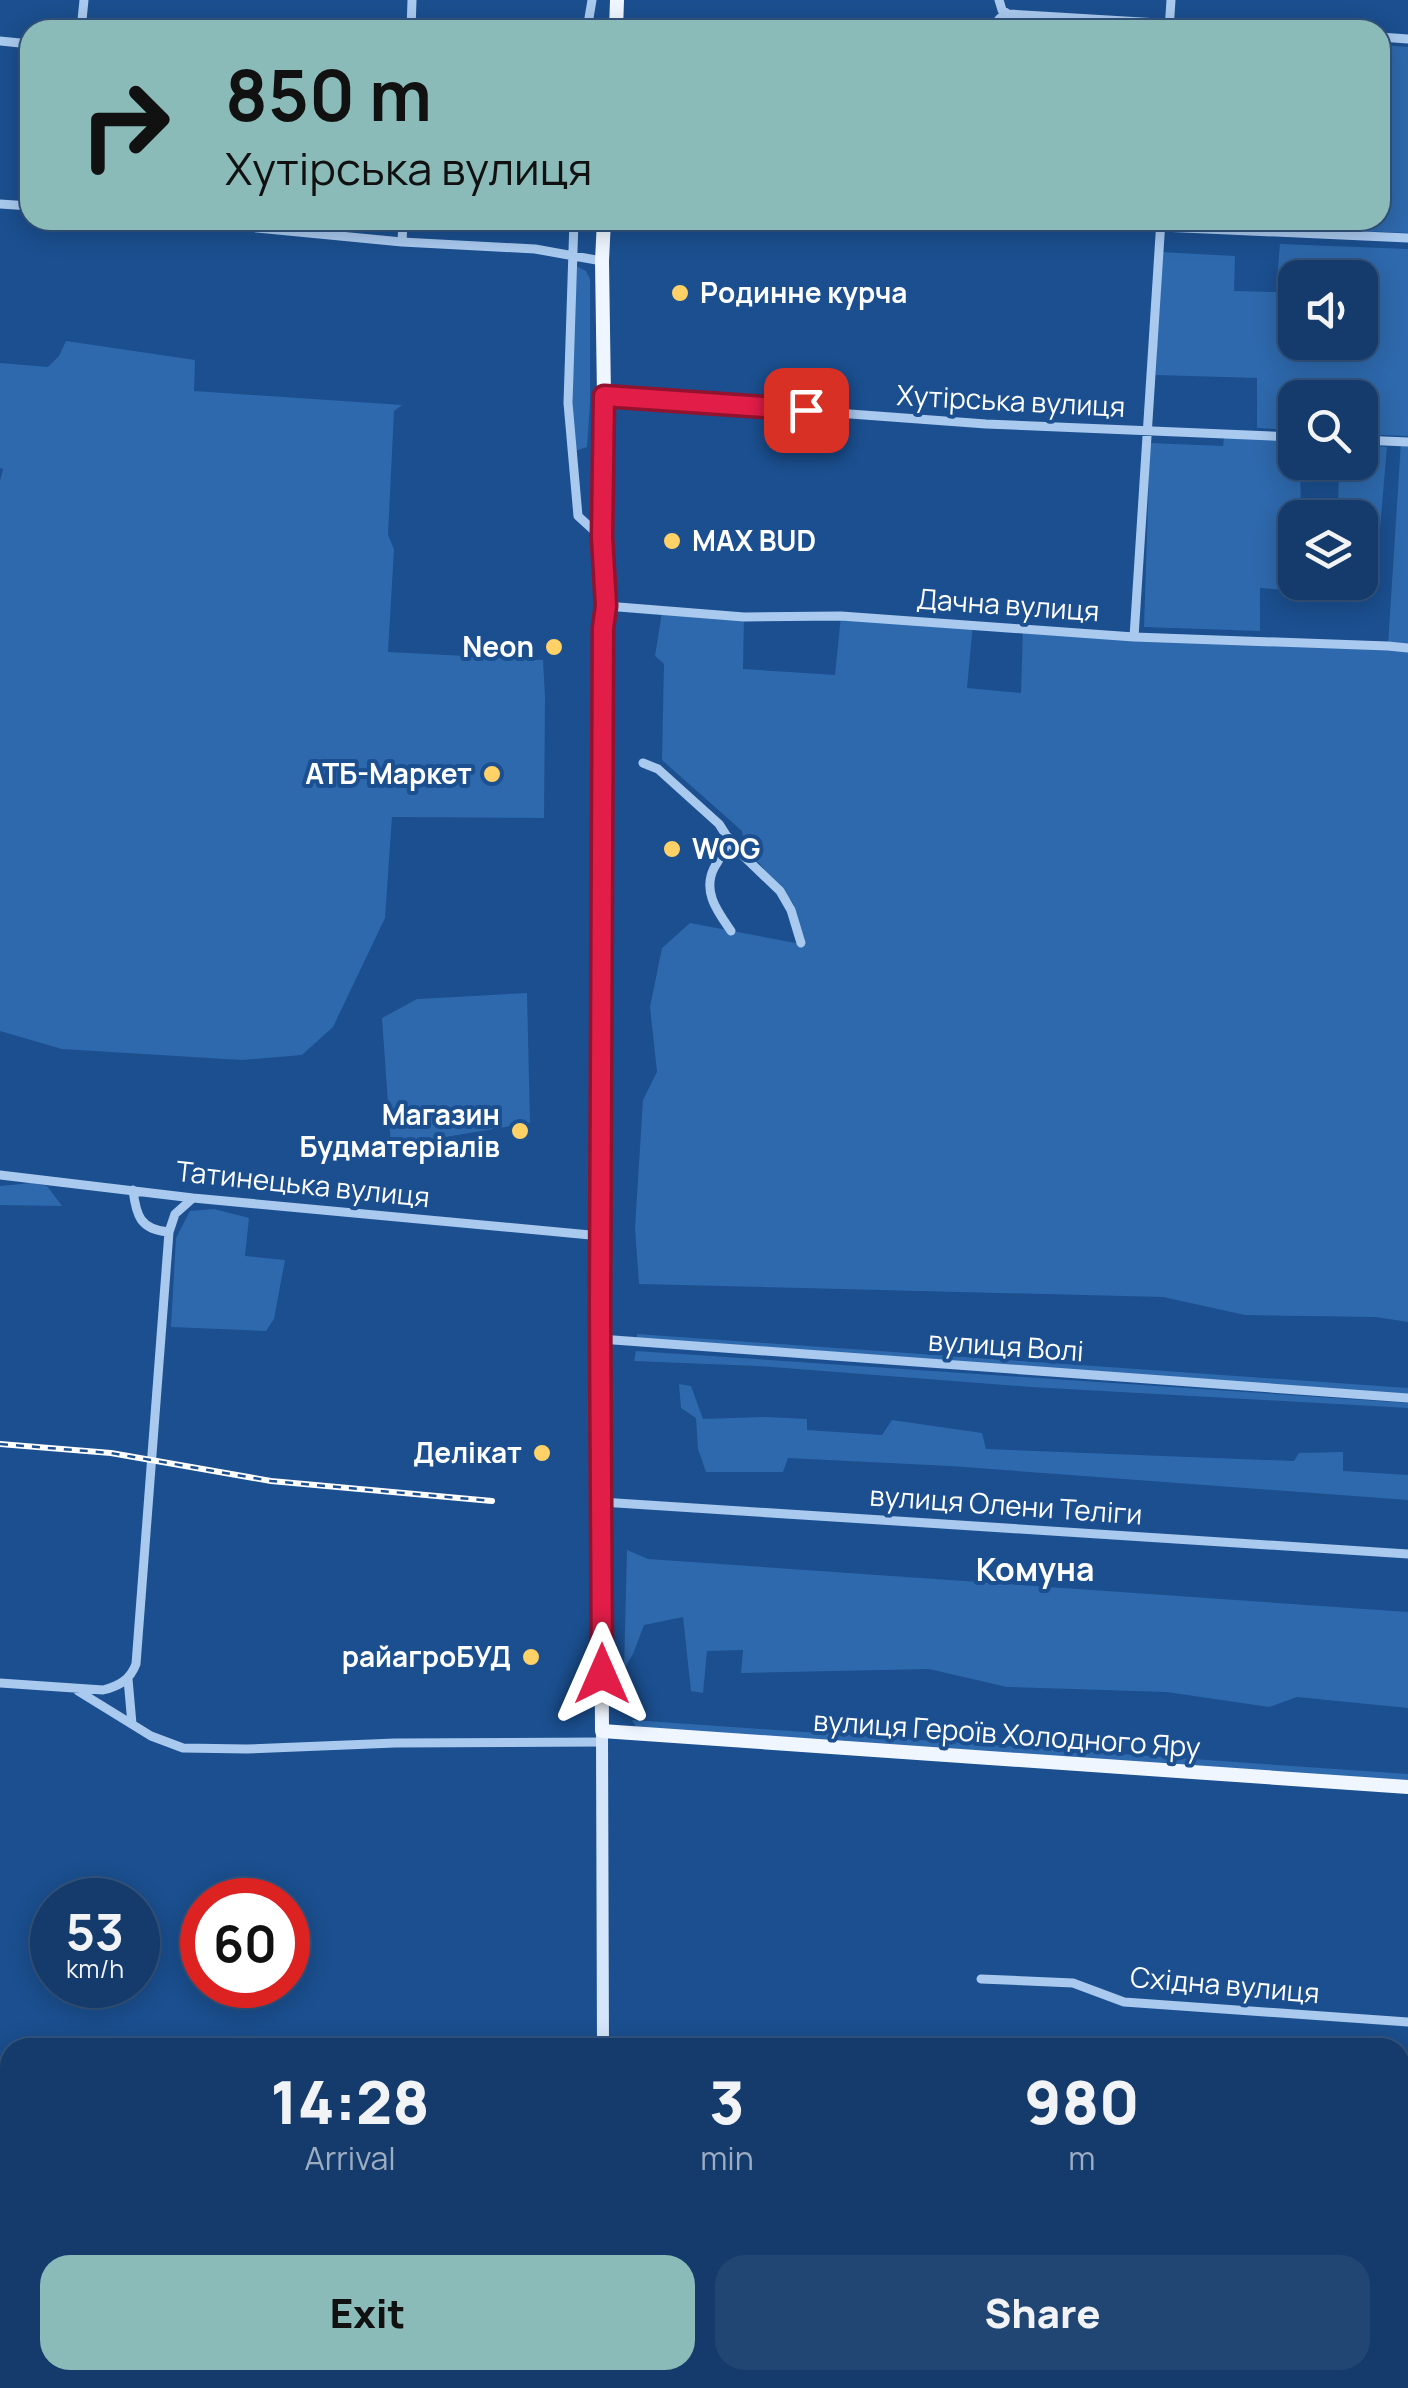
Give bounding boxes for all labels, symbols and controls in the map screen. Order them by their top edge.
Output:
text: 850 m [225,46,432,142]
icon: right [60,60,190,190]
text: Хутірська вулиця [225,137,592,199]
map controls [1278,260,1378,600]
button: sound [1278,260,1378,360]
place label: Родинне курча [700,273,907,311]
marker: Родинне курча [669,282,691,304]
pin [764,368,849,453]
street label: Хутірська вулиця [896,375,1126,425]
button: search [1278,380,1378,480]
icon: arrive [779,383,834,438]
button: layers [1278,500,1378,600]
place label: MAX BUD [692,521,816,559]
marker: MAX BUD [661,530,683,552]
street label: Дачна вулиця [915,579,1101,629]
place label: Neon [462,627,534,665]
marker: Neon [543,636,565,658]
place label: АТБ-Маркет [305,754,472,792]
marker: АТБ-Маркет [481,763,503,785]
place label: WOG [692,829,760,867]
marker: WOG [661,838,683,860]
place label: Магазин Будматеріалів [299,1095,500,1165]
marker: Магазин Будматеріалів [509,1120,531,1142]
street label: Татинецька вулиця [174,1151,432,1215]
street label: вулиця Волі [927,1321,1085,1369]
place label: Делікат [413,1433,522,1471]
marker: Делікат [531,1442,553,1464]
street label: вулиця Олени Теліги [869,1476,1144,1532]
district label: Комуна [976,1547,1094,1591]
position arrow [550,1622,654,1726]
place label: райагроБУД [342,1637,511,1675]
marker: райагроБУД [520,1646,542,1668]
street label: вулиця Героїв Холодного Яру [812,1701,1202,1766]
speed limit sign: 60 [180,1878,310,2008]
text: 53 [66,1897,124,1965]
text: km/h [66,1951,124,1986]
street label: Східна вулиця [1129,1957,1321,2011]
text: 14:28 [271,2060,430,2142]
text: 3 [709,2060,745,2142]
text: 980 [1024,2060,1139,2142]
text: Arrival [304,2136,396,2180]
text: min [700,2136,754,2180]
text: m [1068,2136,1095,2180]
button: Exit [40,2255,695,2370]
button: Share [715,2255,1370,2370]

